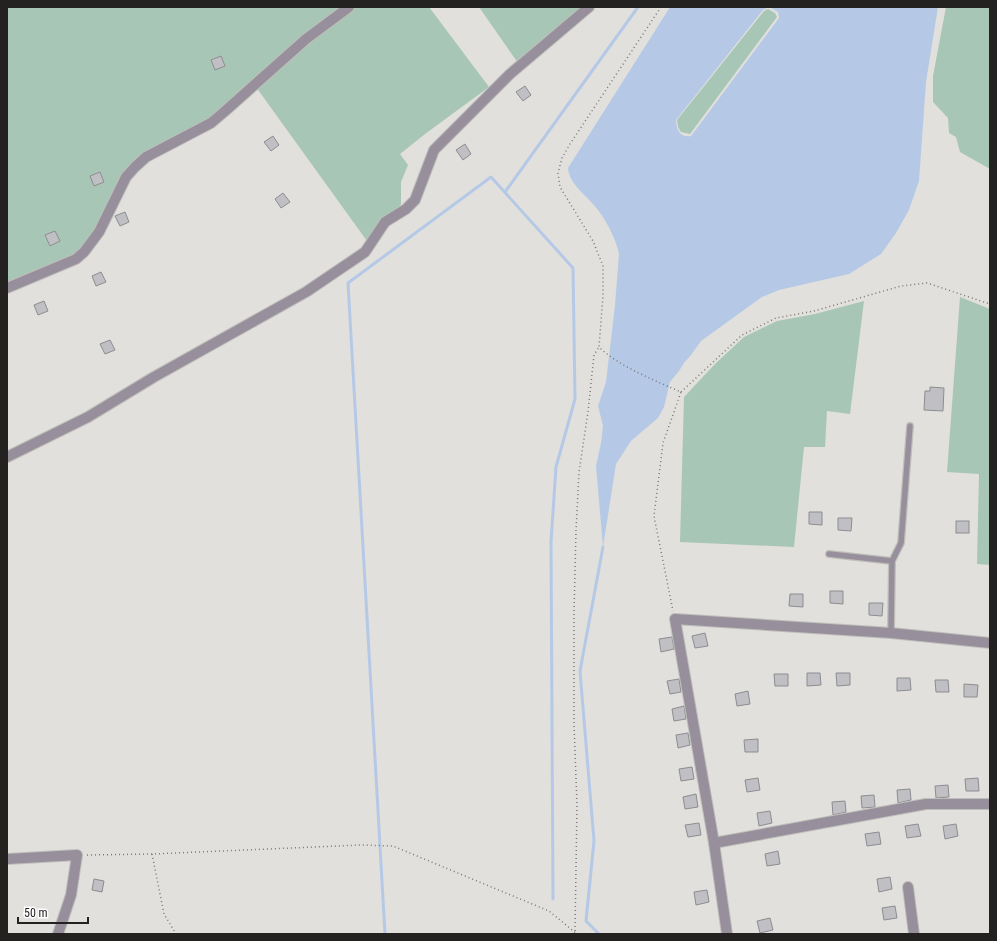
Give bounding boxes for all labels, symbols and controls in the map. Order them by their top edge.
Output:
scale bar [18,899,88,925]
text: 50 m [24,906,48,920]

